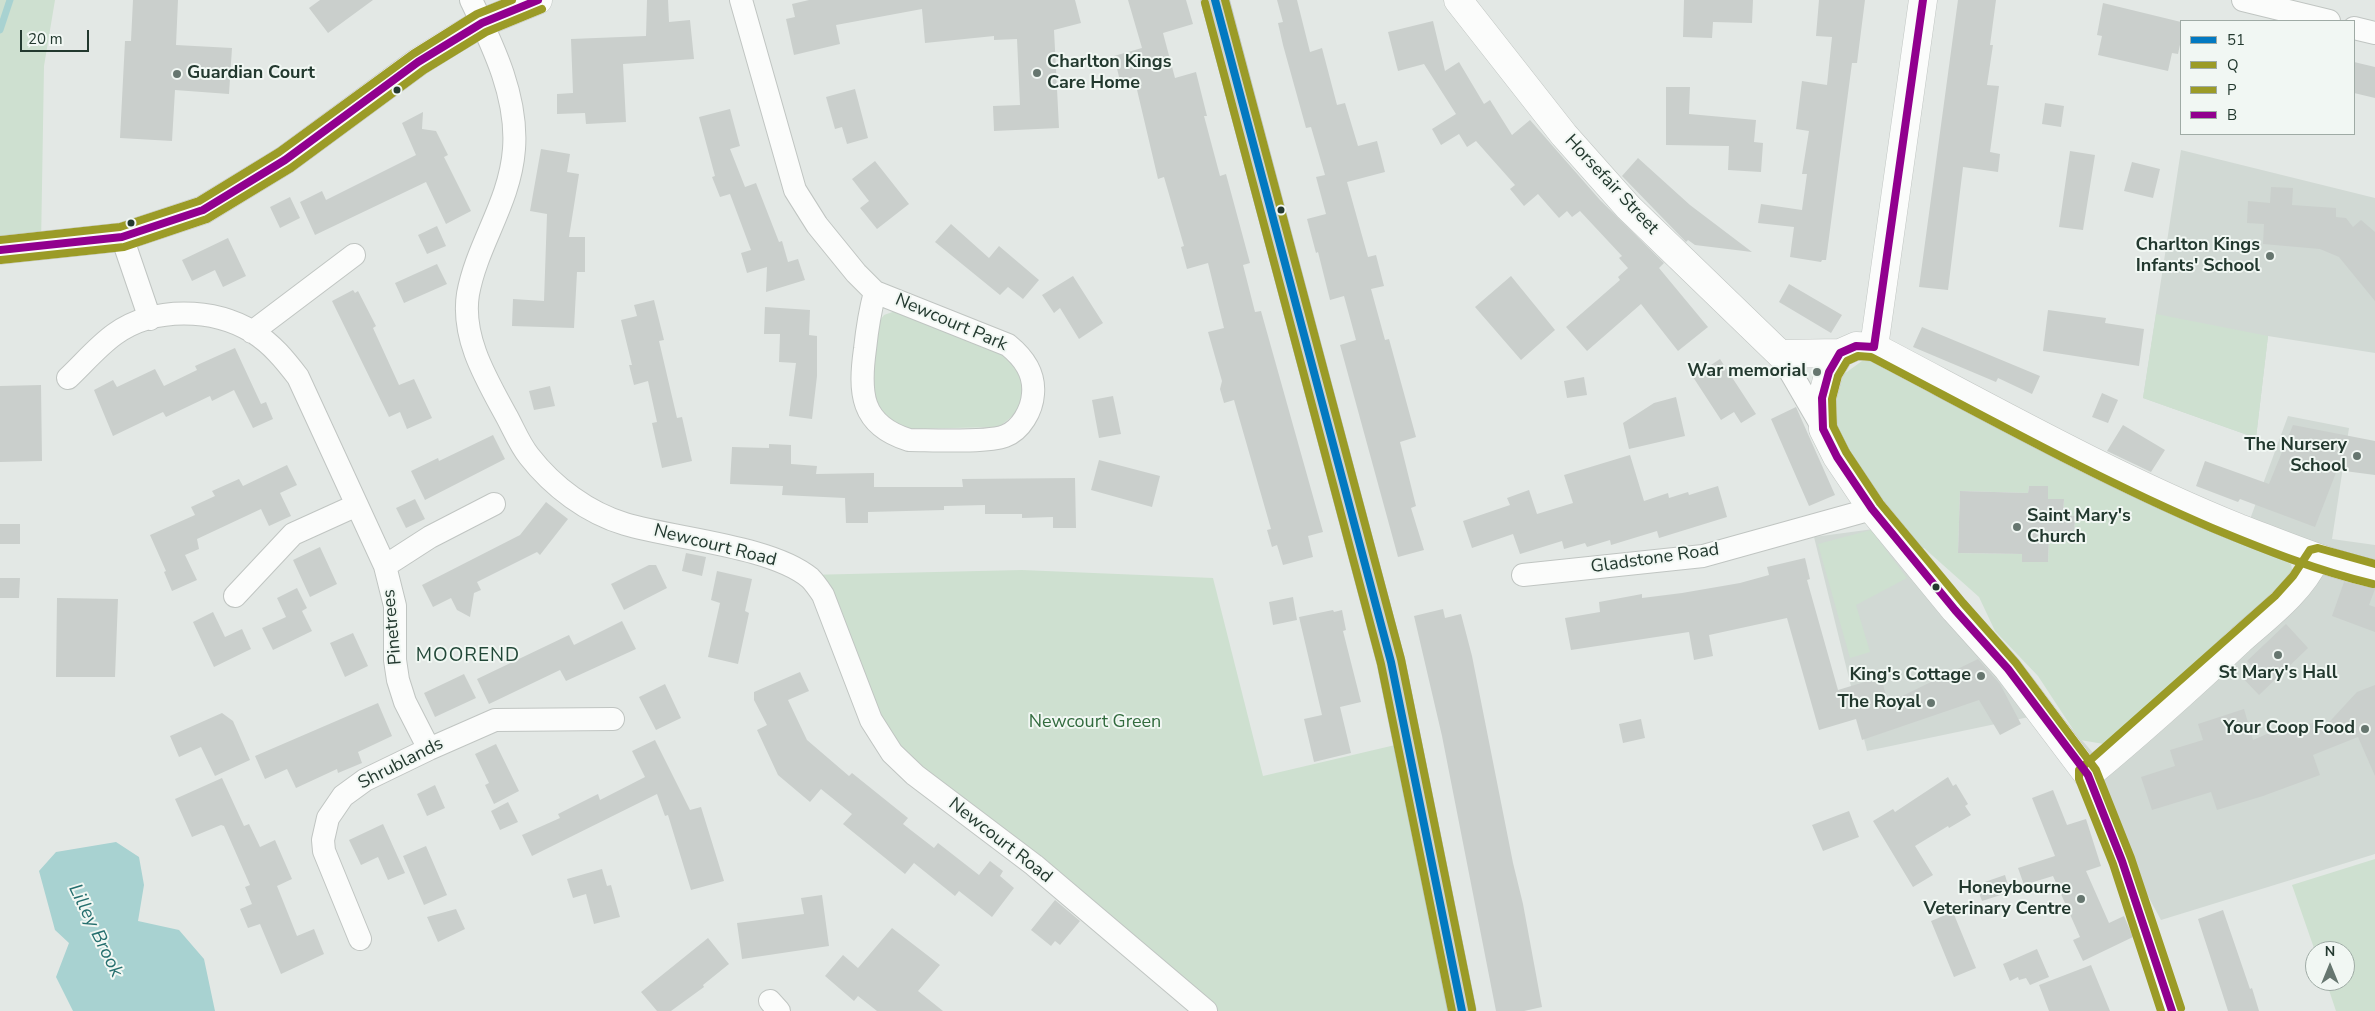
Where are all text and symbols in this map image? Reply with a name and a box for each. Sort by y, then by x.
scale bar [22,20,91,52]
legend [2180,20,2355,135]
text: 20 m [28,29,63,49]
text: 51 [2227,30,2245,50]
place label: Charlton Kings Care Home [1047,52,1171,94]
text: Q [2227,55,2239,75]
place label: Guardian Court [187,63,315,85]
marker: Charlton Kings Care Home [1031,67,1043,79]
marker: Guardian Court [171,68,183,80]
text: P [2227,80,2237,100]
unlabelled marker [392,85,402,95]
text: B [2227,105,2237,125]
street label: Horsefair Street [1559,131,1663,239]
unlabelled marker [1276,205,1286,215]
unlabelled marker [126,218,136,228]
place label: Charlton Kings Infants' School [2136,235,2260,278]
marker: Charlton Kings Infants' School [2264,250,2276,262]
street label: Newcourt Park [892,290,1010,356]
place label: War memorial [1687,361,1807,383]
marker: War memorial [1811,366,1823,378]
place label: The Nursery School [2244,435,2347,478]
marker: The Nursery School [2351,450,2363,462]
place label: Saint Mary's Church [2027,506,2131,548]
street label: Newcourt Road [651,520,779,572]
marker: Saint Mary's Church [2011,521,2023,533]
street label: Gladstone Road [1589,539,1721,579]
unlabelled marker [1931,582,1941,592]
street label: Pinetrees [379,588,407,666]
district label: MOOREND [415,645,521,667]
marker: St Mary's Hall [2272,649,2284,661]
place label: St Mary's Hall [2219,663,2337,685]
place label: King's Cottage [1849,665,1971,687]
marker: King's Cottage [1975,670,1987,682]
place label: The Royal [1837,692,1921,714]
marker: The Royal [1925,697,1937,709]
park label: Newcourt Green [1029,712,1161,734]
place label: Your Coop Food [2223,718,2355,740]
marker: Your Coop Food [2359,723,2371,735]
street label: Shrublands [355,733,447,795]
street label: Newcourt Road [944,794,1056,888]
place label: Honeybourne Veterinary Centre [1924,878,2071,921]
water label: Lilley Brook [63,881,127,981]
marker: Honeybourne Veterinary Centre [2075,893,2087,905]
north arrow [2305,941,2355,991]
text: N [2325,942,2335,961]

